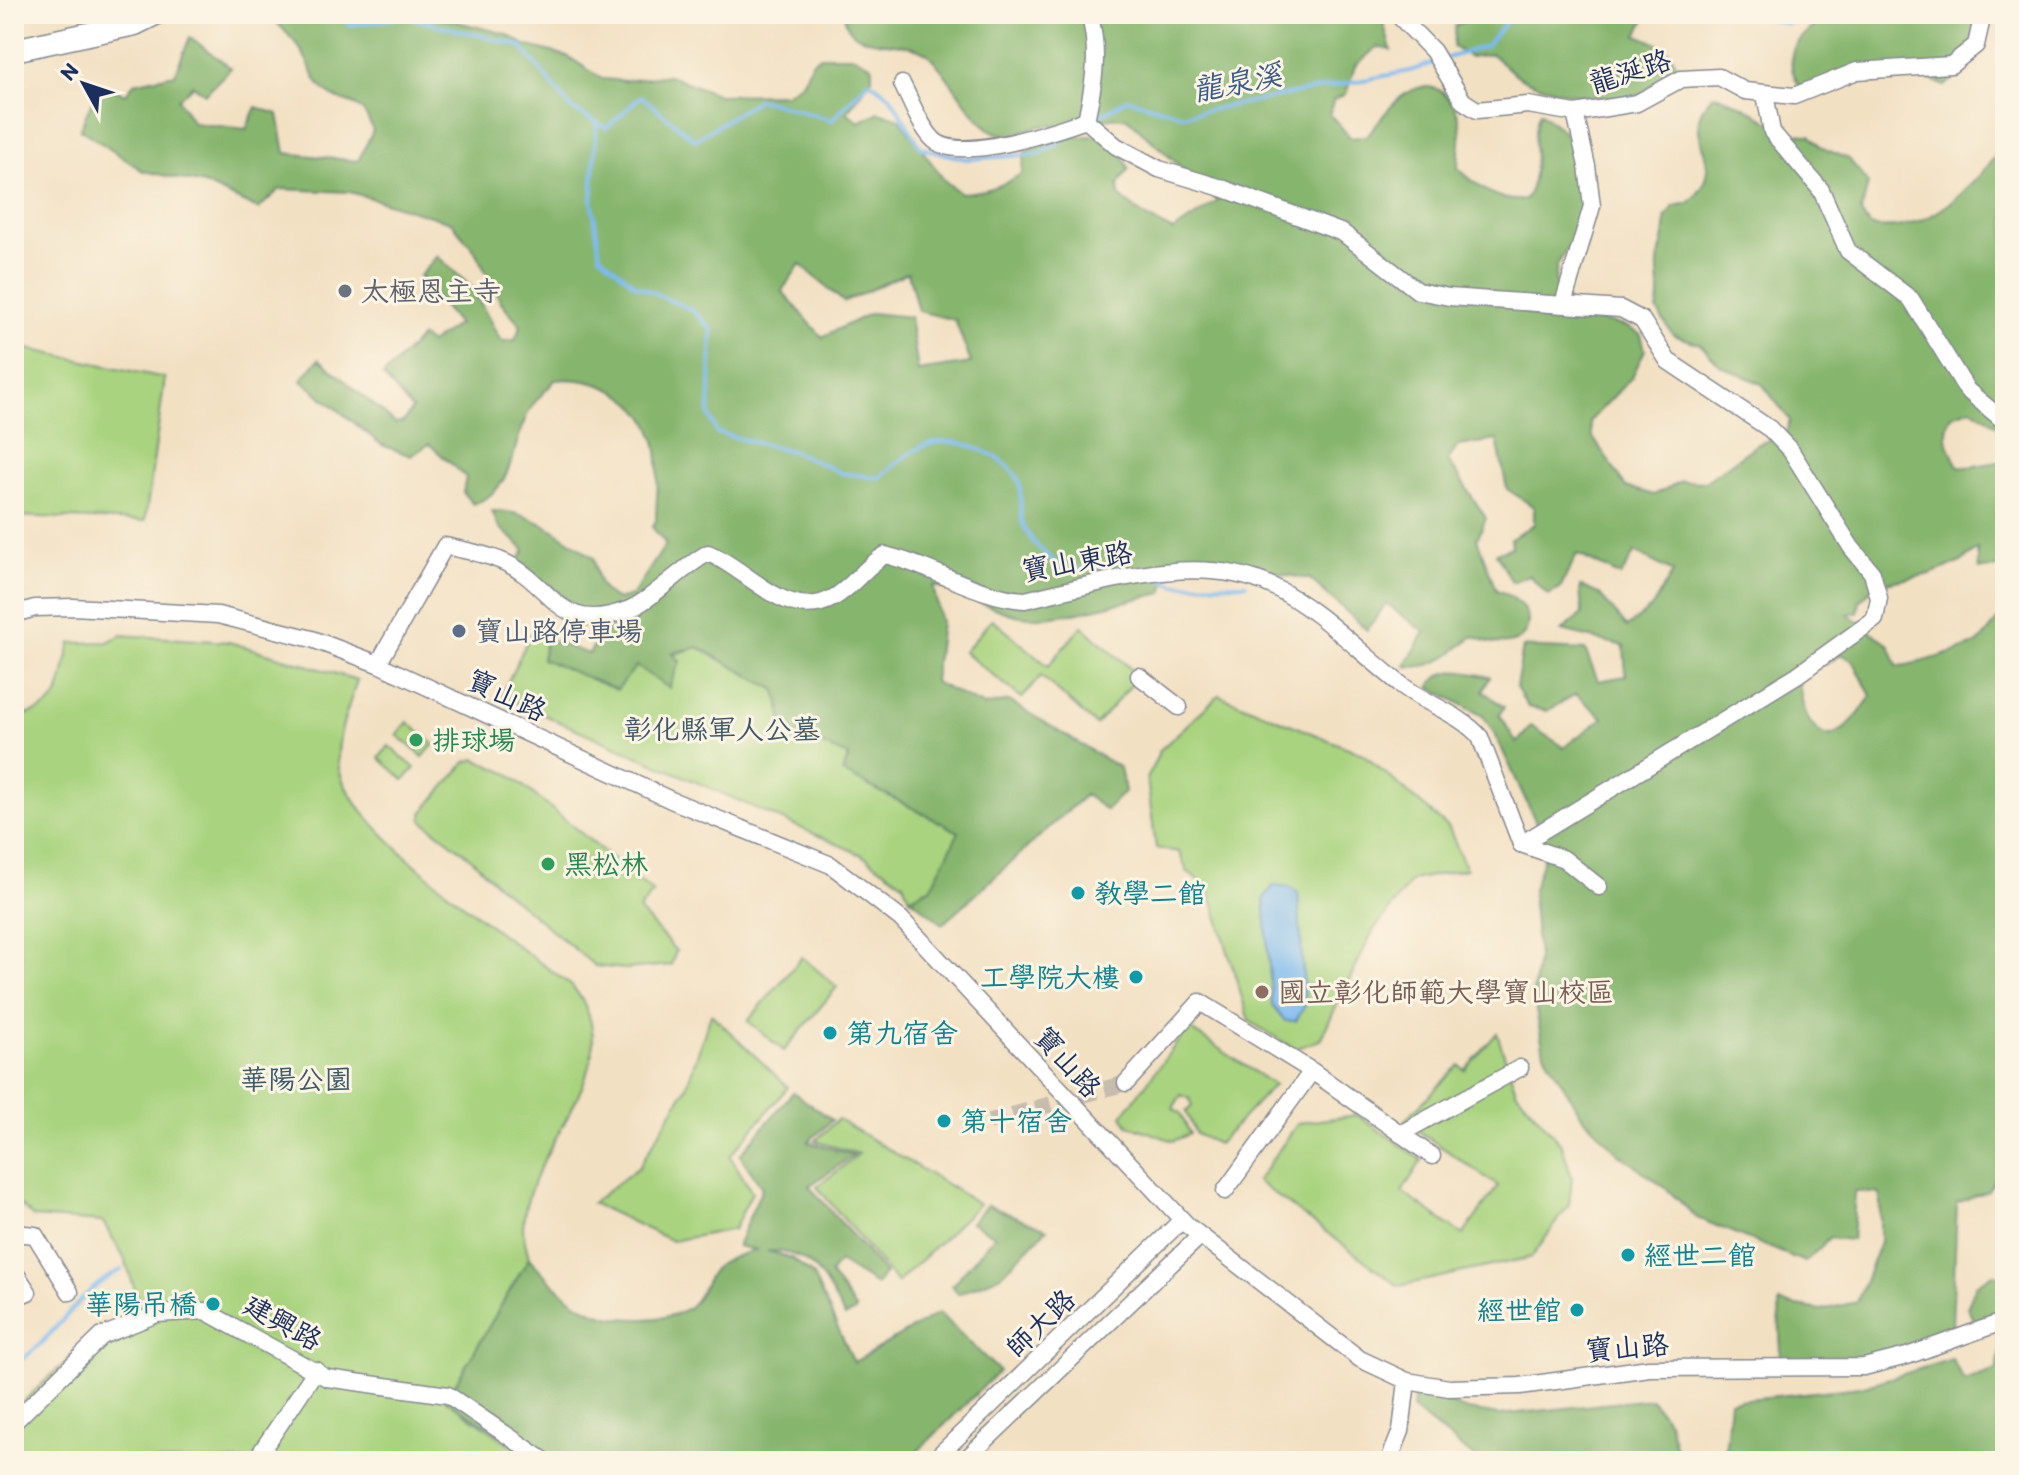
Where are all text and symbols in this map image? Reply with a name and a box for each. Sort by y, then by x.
street label: 龍涎路 [1585,42,1675,100]
north arrow [44,44,124,124]
water label: 龍泉溪 [1189,55,1287,109]
text: N [54,57,84,86]
place label: 太極恩主寺 [361,274,501,308]
marker: 太極恩主寺 [336,282,354,300]
street label: 寶山東路 [1019,535,1135,587]
place label: 寶山路停車場 [475,614,643,648]
marker: 寶山路停車場 [450,622,468,640]
street label: 寶山路 [462,662,552,728]
park label: 彰化縣軍人公墓 [624,712,820,746]
place label: 排球場 [432,723,516,757]
marker: 排球場 [407,731,425,749]
place label: 黑松林 [564,847,648,881]
marker: 黑松林 [539,855,557,873]
place label: 教學二館 [1094,876,1206,910]
marker: 教學二館 [1069,884,1087,902]
place label: 工學院大樓 [980,960,1120,994]
marker: 工學院大樓 [1127,968,1145,986]
place label: 國立彰化師範大學寶山校區 [1278,975,1614,1009]
marker: 國立彰化師範大學寶山校區 [1253,983,1271,1001]
place label: 第九宿舍 [846,1016,958,1050]
street label: 寶山路 [1027,1019,1109,1105]
marker: 第九宿舍 [821,1024,839,1042]
park label: 華陽公園 [240,1062,352,1096]
place label: 第十宿舍 [960,1104,1072,1138]
marker: 第十宿舍 [935,1112,953,1130]
place label: 經世二館 [1644,1238,1756,1272]
marker: 經世二館 [1619,1246,1637,1264]
street label: 師大路 [998,1282,1082,1364]
place label: 華陽吊橋 [85,1287,197,1321]
street label: 建興路 [238,1287,328,1357]
place label: 經世館 [1477,1293,1561,1327]
marker: 華陽吊橋 [204,1295,222,1313]
marker: 經世館 [1568,1301,1586,1319]
street label: 寶山路 [1584,1326,1670,1368]

